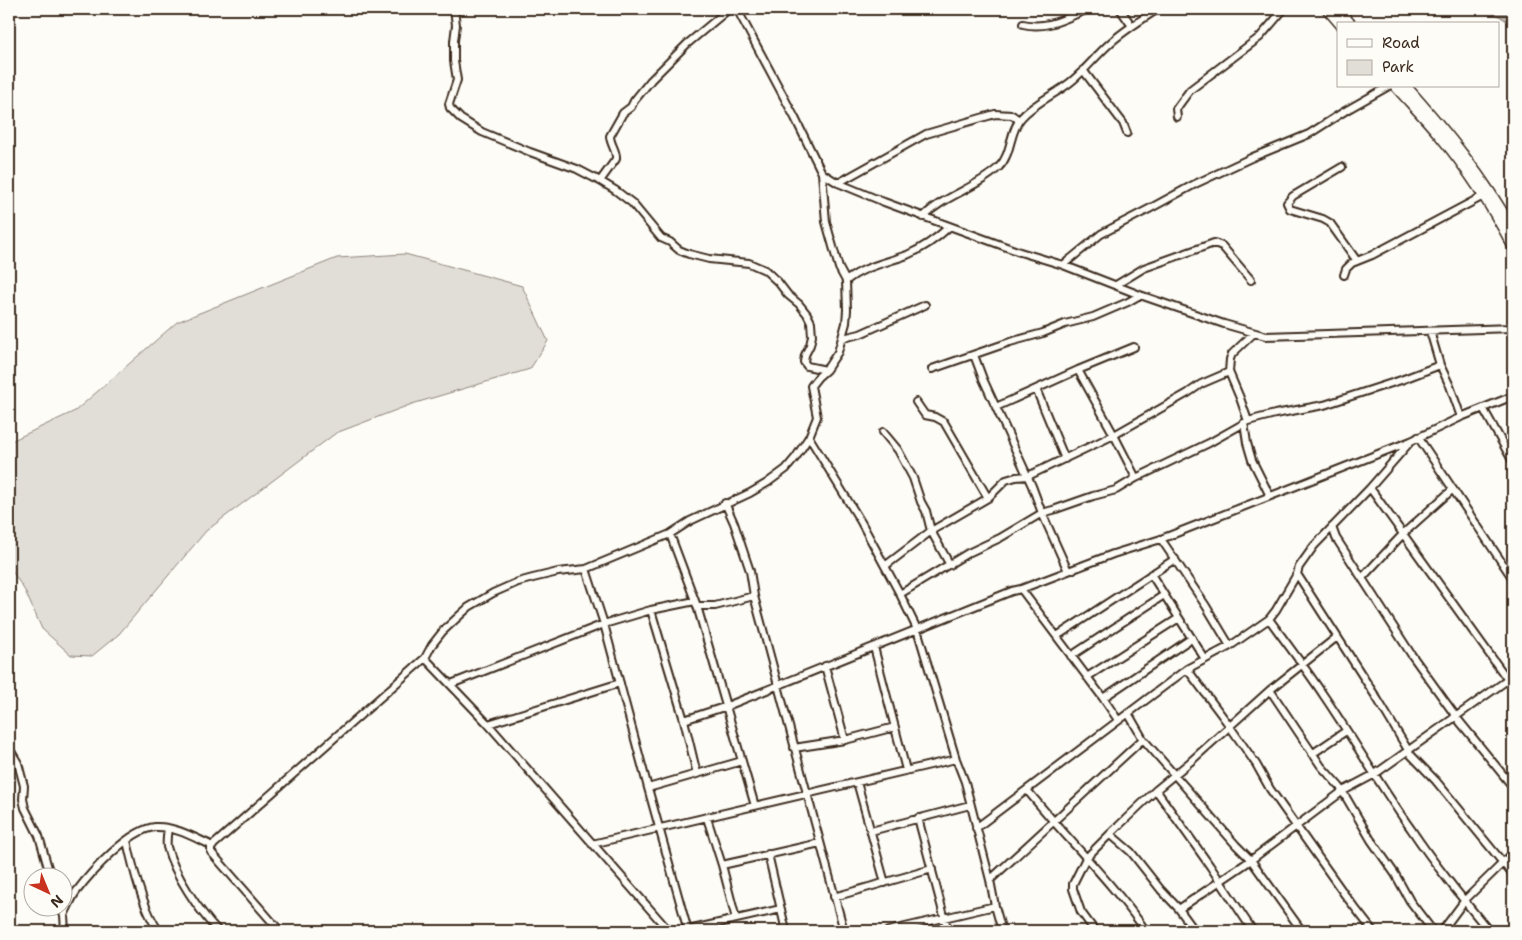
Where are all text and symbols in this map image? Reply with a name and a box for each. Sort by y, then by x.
legend [1337,22,1500,88]
text: Road [1382,33,1420,53]
text: Park [1382,57,1414,77]
north arrow [22,868,72,918]
text: N [47,891,67,912]

